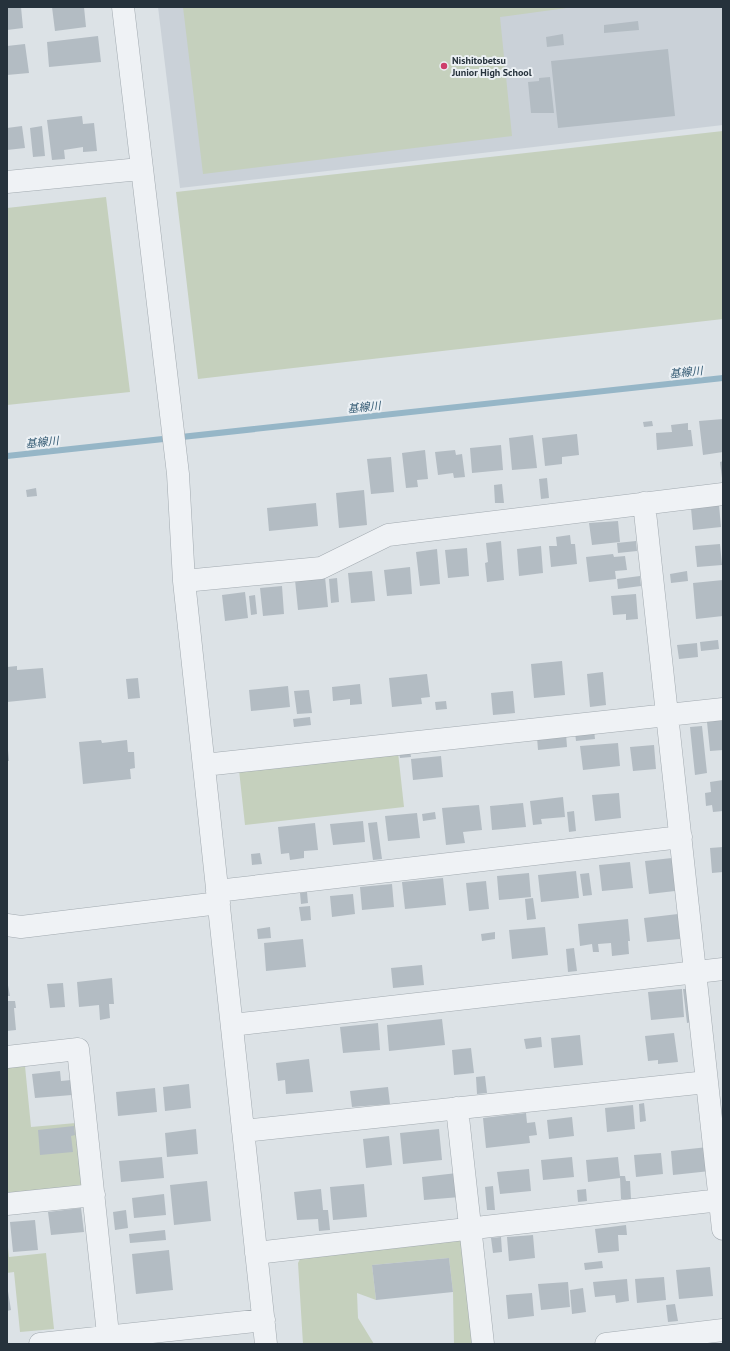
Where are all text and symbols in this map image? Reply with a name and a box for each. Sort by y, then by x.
place label: Nishitobetsu Junior High School [451,54,532,79]
marker: Nishitobetsu Junior High School [439,61,449,71]
water label: 基線川 [669,363,704,381]
water label: 基線川 [347,398,382,416]
water label: 基線川 [25,433,60,451]

